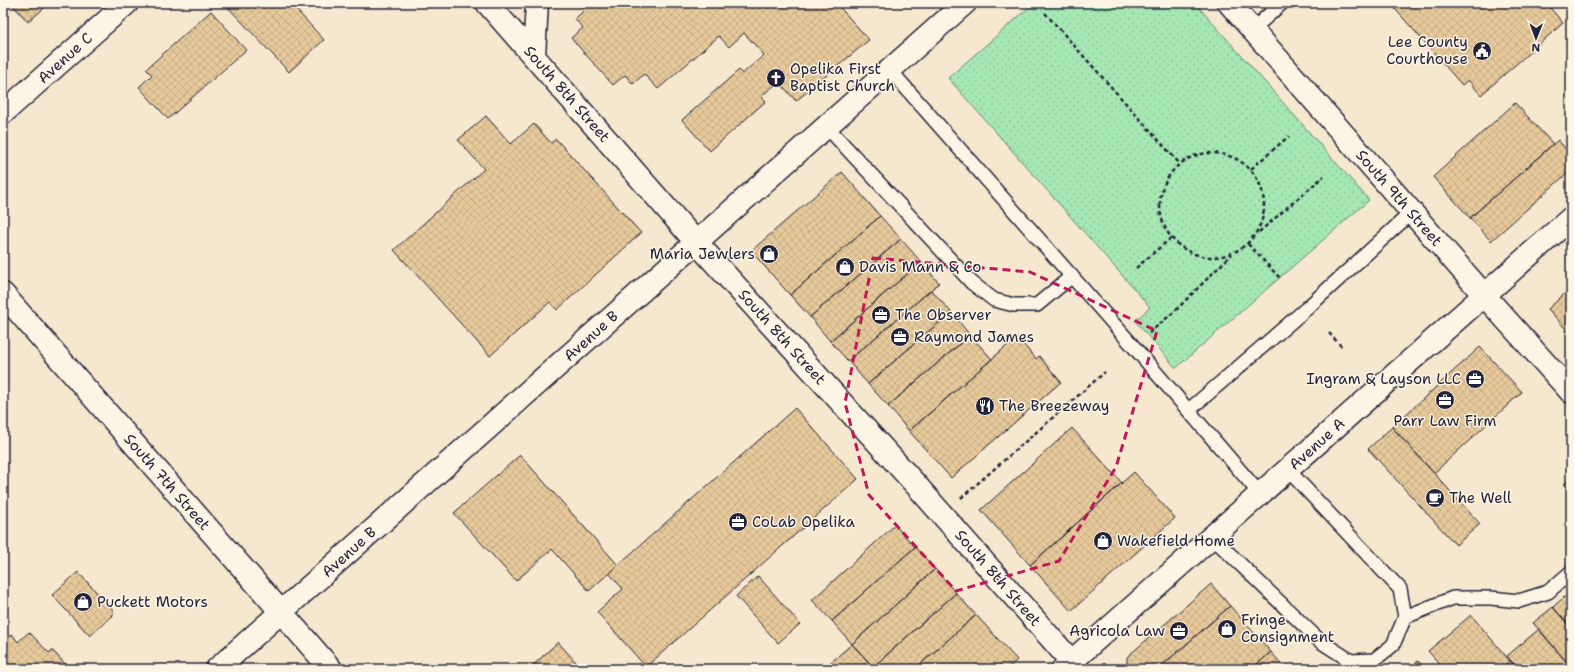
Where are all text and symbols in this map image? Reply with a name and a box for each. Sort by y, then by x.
north arrow [1516,18,1556,58]
street label: Avenue C [33,28,97,88]
place label: Lee County Courthouse [1386,32,1468,69]
public building icon: Lee County Courthouse [1471,40,1493,62]
text: N [1531,40,1540,55]
street label: South 8th Street [520,41,614,147]
place label: Opelika First Baptist Church [790,59,895,96]
church icon: Opelika First Baptist Church [765,67,787,89]
street label: South 9th Street [1351,145,1447,251]
shop icon: Maria Jewlers [758,243,780,265]
place label: Maria Jewlers [650,244,755,264]
shop icon: Davis Mann & Co [834,256,856,278]
place label: Davis Mann & Co [859,257,981,277]
street label: South 8th Street [734,285,830,389]
office icon: The Observer [870,304,892,326]
place label: The Observer [895,305,992,325]
street label: Avenue B [559,306,623,366]
office icon: Raymond James [889,326,911,348]
place label: Raymond James [914,327,1034,347]
office icon: Ingram & Layson LLC [1464,368,1486,390]
place label: Ingram & Layson LLC [1306,369,1461,389]
office icon: Parr Law Firm [1434,389,1456,411]
restaurant icon: The Breezeway [974,395,996,417]
place label: The Breezeway [999,396,1109,416]
place label: Parr Law Firm [1394,411,1496,431]
street label: Avenue A [1285,413,1349,474]
street label: South 7th Street [119,429,215,535]
cafe icon: The Well [1424,487,1446,509]
place label: The Well [1449,488,1512,508]
office icon: CoLab Opelika [727,511,749,533]
place label: CoLab Opelika [752,512,855,532]
street label: Avenue B [317,522,381,582]
street label: South 8th Street [951,525,1045,631]
shop icon: Wakefield Home [1092,530,1114,552]
place label: Wakefield Home [1117,531,1235,551]
shop icon: Puckett Motors [72,591,94,613]
place label: Puckett Motors [97,592,208,612]
place label: Fringe Consignment [1241,610,1334,647]
shop icon: Fringe Consignment [1216,618,1238,640]
office icon: Agricola Law [1168,620,1190,642]
place label: Agricola Law [1069,621,1165,641]

